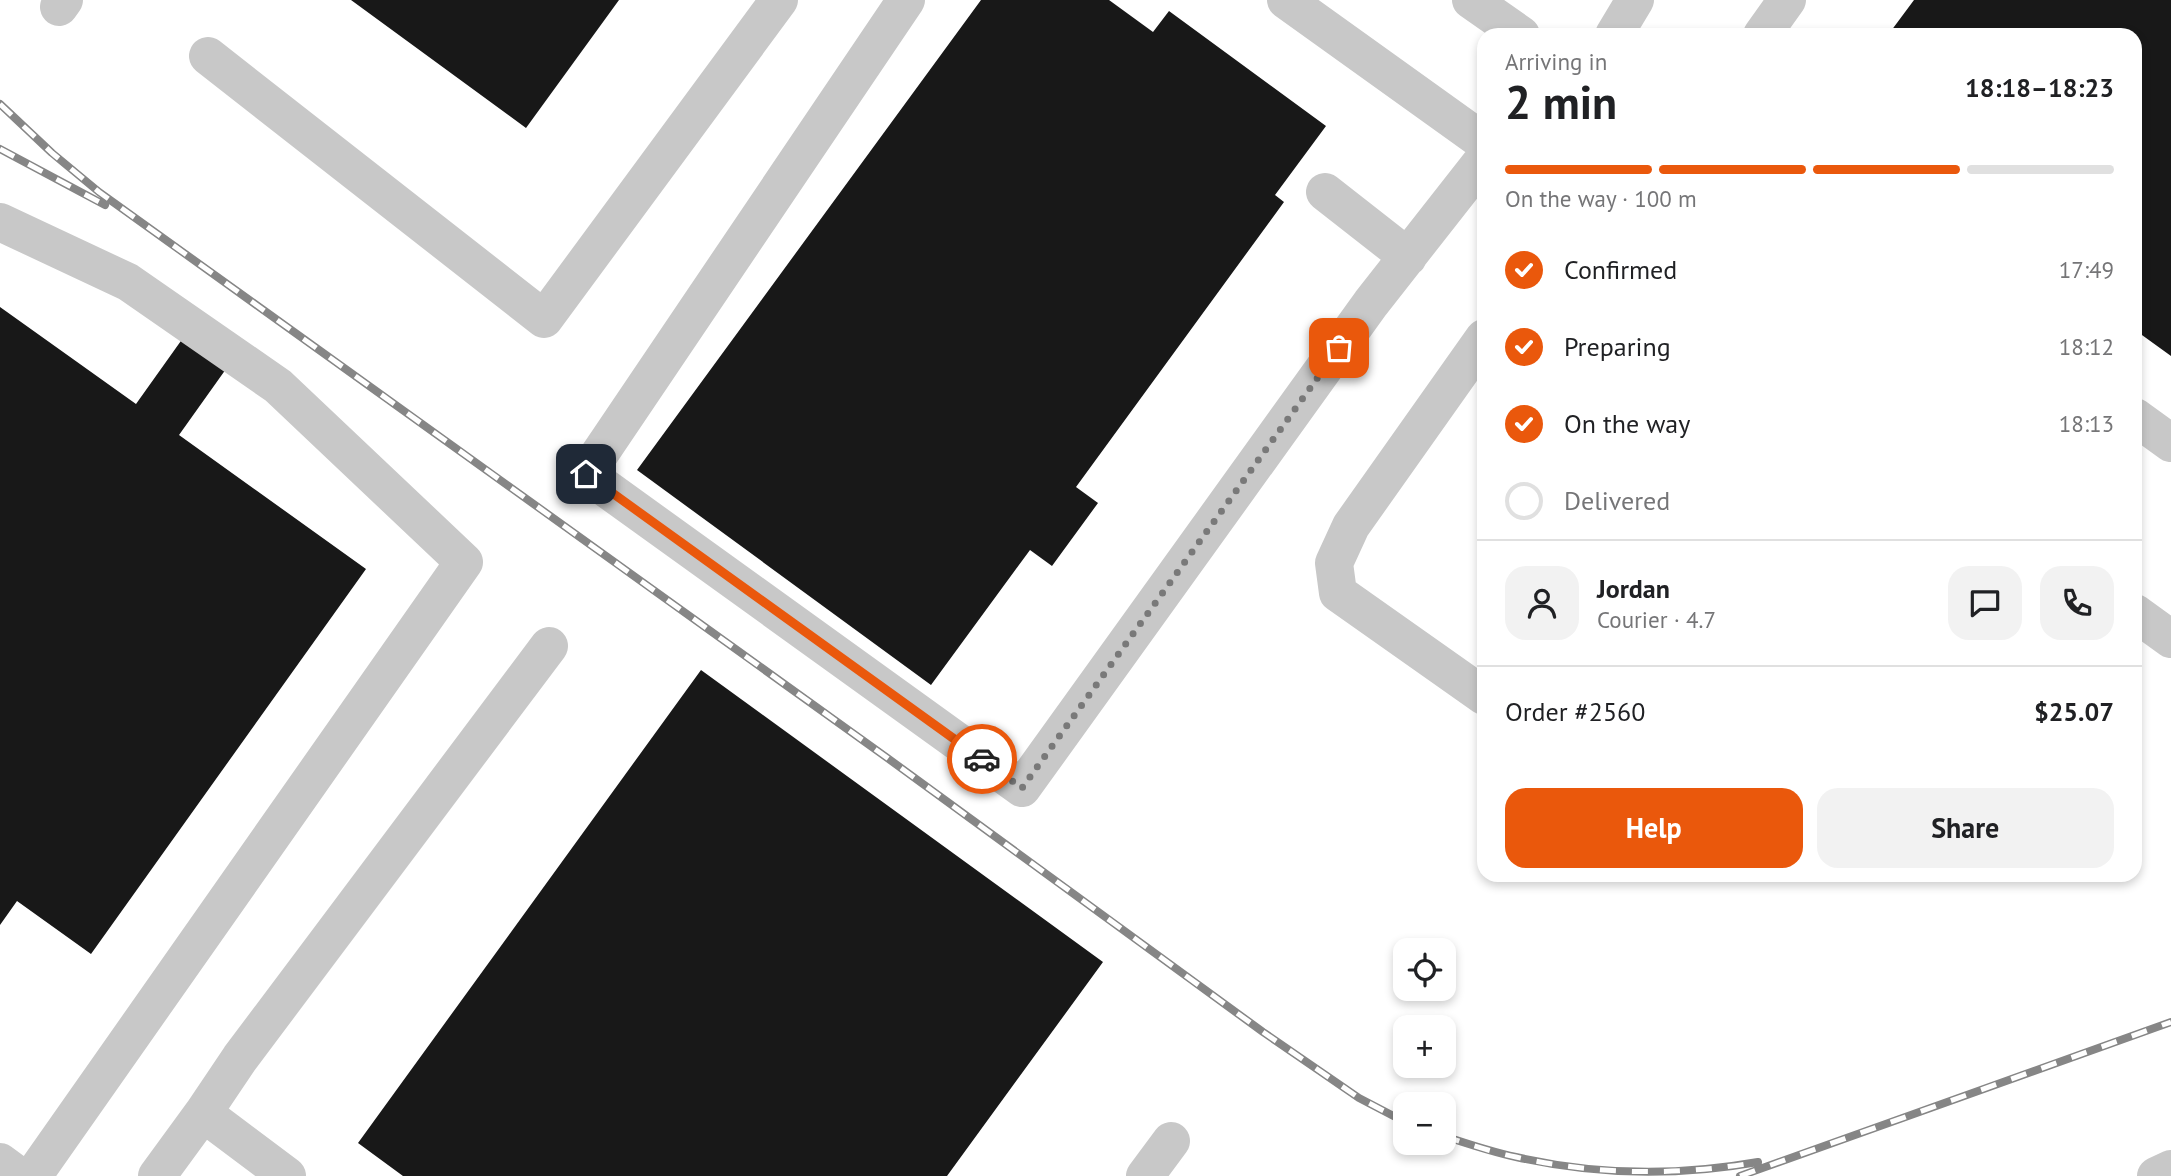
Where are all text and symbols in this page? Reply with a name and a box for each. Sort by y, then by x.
text: Arriving in [1505,47,1607,76]
text: 18:18–18:23 [1965,71,2114,104]
text: 2 min [1505,72,1617,132]
text: On the way · 100 m [1505,184,1697,213]
icon: check [1505,251,1543,289]
text: Confirmed [1564,253,1677,286]
text: 17:49 [2059,255,2114,284]
pin [1309,318,1369,378]
icon: check [1505,328,1543,366]
icon: bag [1320,329,1358,367]
text: Preparing [1564,330,1671,363]
text: 18:12 [2059,332,2114,361]
icon: check [1505,405,1543,443]
text: On the way [1564,407,1690,440]
text: 18:13 [2059,409,2114,438]
pin [556,444,616,504]
icon: home [567,455,605,493]
text: Delivered [1564,484,1670,517]
button: person [1505,566,1579,640]
button: chat [1948,566,2022,640]
button: phone [2040,566,2114,640]
text: Jordan [1597,572,1670,605]
text: Courier · 4.7 [1597,605,1716,634]
text: Order #2560 [1505,695,1645,728]
text: $25.07 [2034,695,2114,728]
courier [947,724,1017,794]
icon: car [963,740,1001,778]
button: Help [1505,788,1803,868]
button: Share [1817,788,2114,868]
map controls [1393,938,1456,1155]
button: locate [1393,938,1456,1001]
button: + [1393,1015,1456,1078]
button: − [1393,1092,1456,1155]

